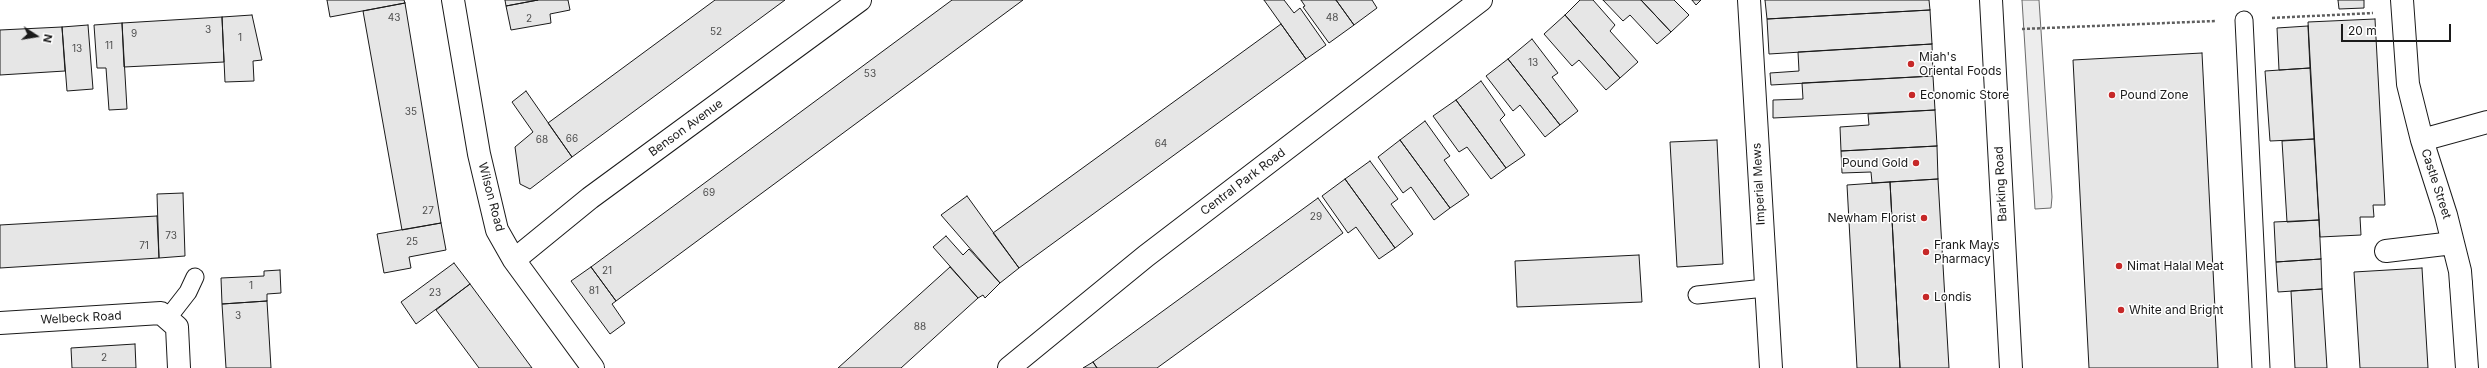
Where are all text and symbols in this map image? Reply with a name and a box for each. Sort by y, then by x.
house number: 43 [388,12,400,24]
house number: 48 [1326,12,1338,24]
house number: 2 [526,13,532,25]
north arrow [16,16,56,56]
scale bar [2343,16,2453,42]
text: 20 m [2348,23,2377,38]
house number: 3 [205,24,211,36]
house number: 52 [710,26,722,38]
house number: 9 [131,28,137,40]
house number: 1 [238,32,242,44]
text: N [40,33,55,44]
house number: 11 [105,40,113,52]
house number: 13 [72,43,82,55]
place label: Miah's Oriental Foods [1919,50,2002,78]
house number: 13 [1528,57,1538,69]
marker: Miah's Oriental Foods [1906,59,1916,69]
house number: 53 [864,68,876,80]
place label: Economic Store [1920,88,2009,102]
place label: Pound Zone [2120,88,2189,102]
marker: Economic Store [1907,90,1917,100]
marker: Pound Zone [2107,90,2117,100]
street label: Benson Avenue [646,96,726,160]
house number: 35 [405,106,417,118]
house number: 66 [566,133,578,145]
house number: 68 [536,134,548,146]
house number: 64 [1155,138,1167,150]
street label: Imperial Mews [1750,142,1768,226]
street label: Central Park Road [1198,145,1288,219]
street label: Barking Road [1992,146,2010,222]
street label: Castle Street [2418,147,2454,221]
place label: Pound Gold [1842,156,1908,170]
marker: Pound Gold [1911,158,1921,168]
street label: Wilson Road [475,161,507,233]
house number: 69 [703,187,715,199]
house number: 27 [422,205,434,217]
house number: 29 [1310,211,1322,223]
place label: Newham Florist [1828,211,1916,225]
marker: Newham Florist [1919,213,1929,223]
house number: 73 [165,230,177,242]
house number: 25 [406,236,418,248]
place label: Frank Mays Pharmacy [1934,238,2000,266]
house number: 71 [139,240,149,252]
marker: Frank Mays Pharmacy [1921,247,1931,257]
place label: Nimat Halal Meat [2127,259,2224,273]
marker: Nimat Halal Meat [2114,261,2124,271]
house number: 21 [602,265,612,277]
house number: 1 [249,280,253,292]
house number: 81 [589,285,599,297]
house number: 23 [429,287,441,299]
place label: Londis [1934,290,1972,304]
marker: Londis [1921,292,1931,302]
place label: White and Bright [2129,303,2223,317]
marker: White and Bright [2116,305,2126,315]
street label: Welbeck Road [40,309,122,327]
house number: 3 [235,310,241,322]
house number: 88 [914,321,926,333]
house number: 2 [101,352,107,364]

